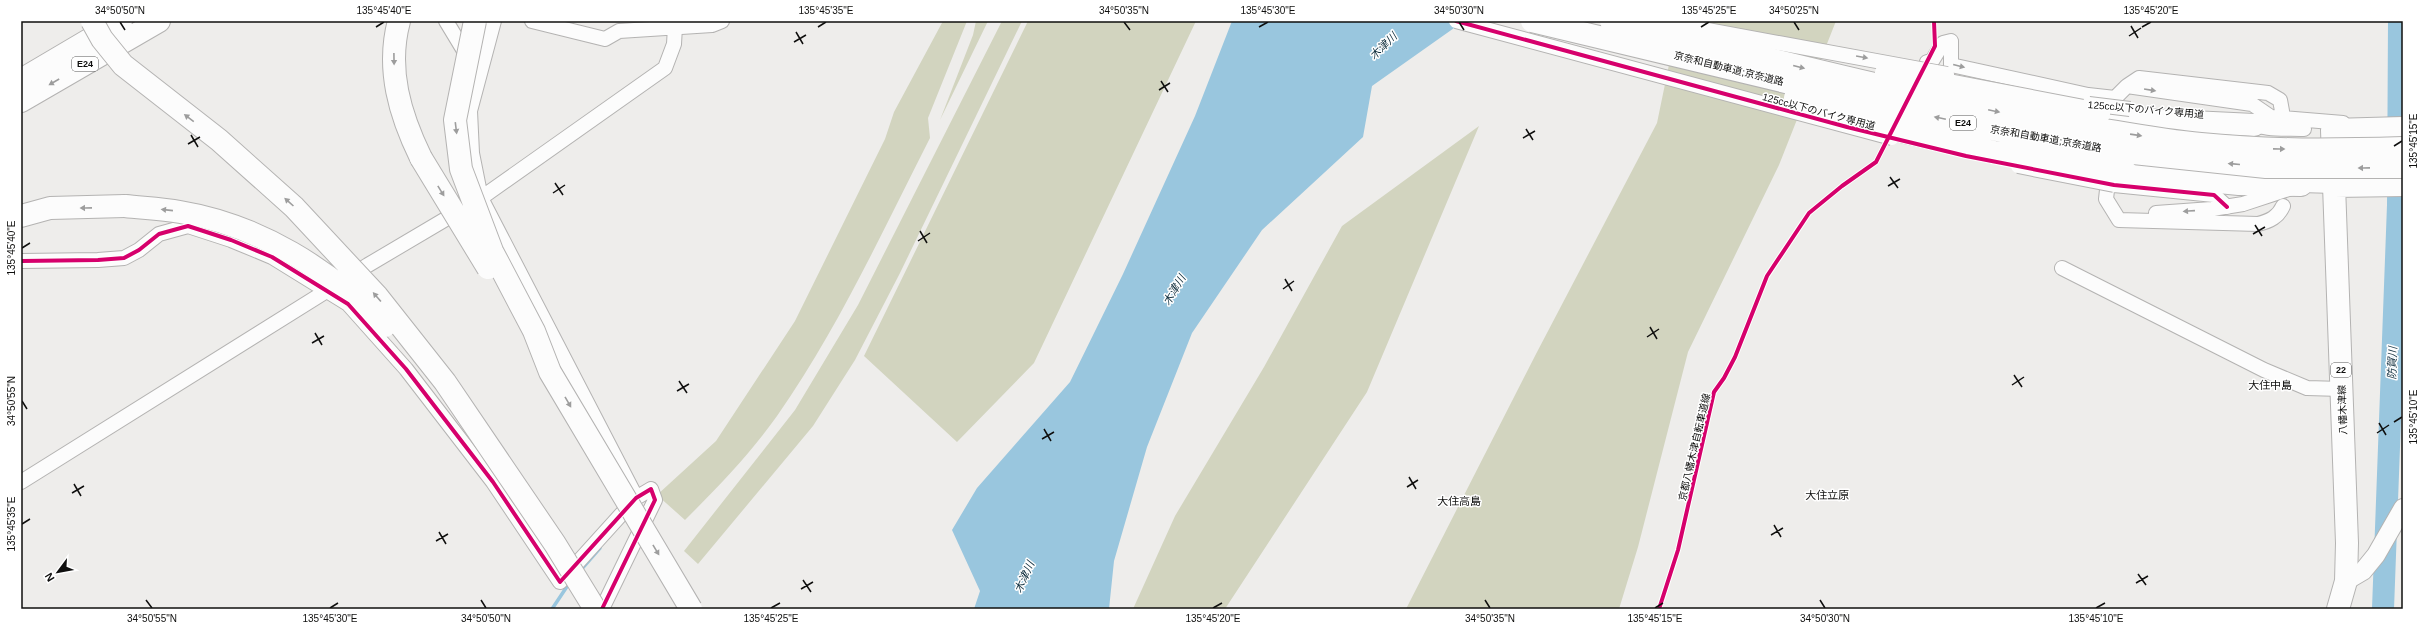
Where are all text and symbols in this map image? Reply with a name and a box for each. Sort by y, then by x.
text: 34°50'50"N [95,5,145,16]
text: 135°45'40"E [356,5,412,16]
text: 135°45'35"E [798,5,854,16]
text: 34°50'35"N [1099,5,1149,16]
text: 135°45'30"E [1240,5,1296,16]
text: 34°50'30"N [1434,5,1484,16]
text: 135°45'25"E [1681,5,1737,16]
text: 34°50'25"N [1769,5,1819,16]
text: 135°45'20"E [2123,5,2179,16]
water label: 木津川 [1367,30,1400,62]
street label: 京奈和自動車道;京奈道路 [1673,50,1785,87]
one-way arrow [391,53,397,66]
one-way arrow [1856,55,1868,61]
road number: E24 [72,57,98,71]
one-way arrow [1953,64,1965,70]
one-way arrow [1792,65,1805,71]
one-way arrow [48,78,60,85]
one-way arrow [2144,87,2156,93]
street label: 125cc以下のバイク専用道 [1761,91,1877,132]
street label: 125cc以下のバイク専用道 [2087,99,2204,120]
one-way arrow [1988,108,2000,114]
one-way arrow [184,113,195,122]
text: 135°45'15"E [2408,113,2419,169]
one-way arrow [1934,115,1946,121]
road number: E24 [1950,116,1976,130]
one-way arrow [453,122,459,134]
street label: 京奈和自動車道;京奈道路 [1989,123,2102,154]
one-way arrow [2130,132,2142,138]
one-way arrow [2273,146,2286,152]
one-way arrow [2228,161,2240,168]
one-way arrow [2357,165,2370,171]
one-way arrow [437,186,445,196]
one-way arrow [283,197,294,206]
one-way arrow [79,205,92,211]
one-way arrow [161,207,173,213]
one-way arrow [2183,207,2195,214]
text: 135°45'40"E [6,220,17,276]
water label: 木津川 [1160,272,1188,307]
one-way arrow [373,291,382,302]
water label: 防賀川 [2385,345,2399,380]
road number: 22 [2331,363,2351,377]
text: 34°50'55"N [6,376,17,426]
district label: 大住中島 [2248,379,2292,391]
street label: 八幡木津線 [2336,385,2349,435]
text: 135°45'10"E [2408,389,2419,445]
street label: 京都八幡木津自転車道線 [1677,392,1712,502]
one-way arrow [564,396,571,408]
district label: 大住立原 [1805,489,1849,501]
district label: 大住高島 [1437,495,1481,507]
text: 135°45'35"E [6,496,17,552]
one-way arrow [652,544,659,556]
north arrow [38,552,78,592]
water label: 木津川 [1012,559,1037,595]
text: N [42,571,57,584]
text: 34°50'55"N [127,613,177,624]
text: 135°45'30"E [302,613,358,624]
text: 34°50'50"N [461,613,511,624]
text: 135°45'25"E [743,613,799,624]
text: 135°45'20"E [1185,613,1241,624]
text: 34°50'35"N [1465,613,1515,624]
text: 135°45'15"E [1627,613,1683,624]
text: 34°50'30"N [1800,613,1850,624]
text: 135°45'10"E [2068,613,2124,624]

